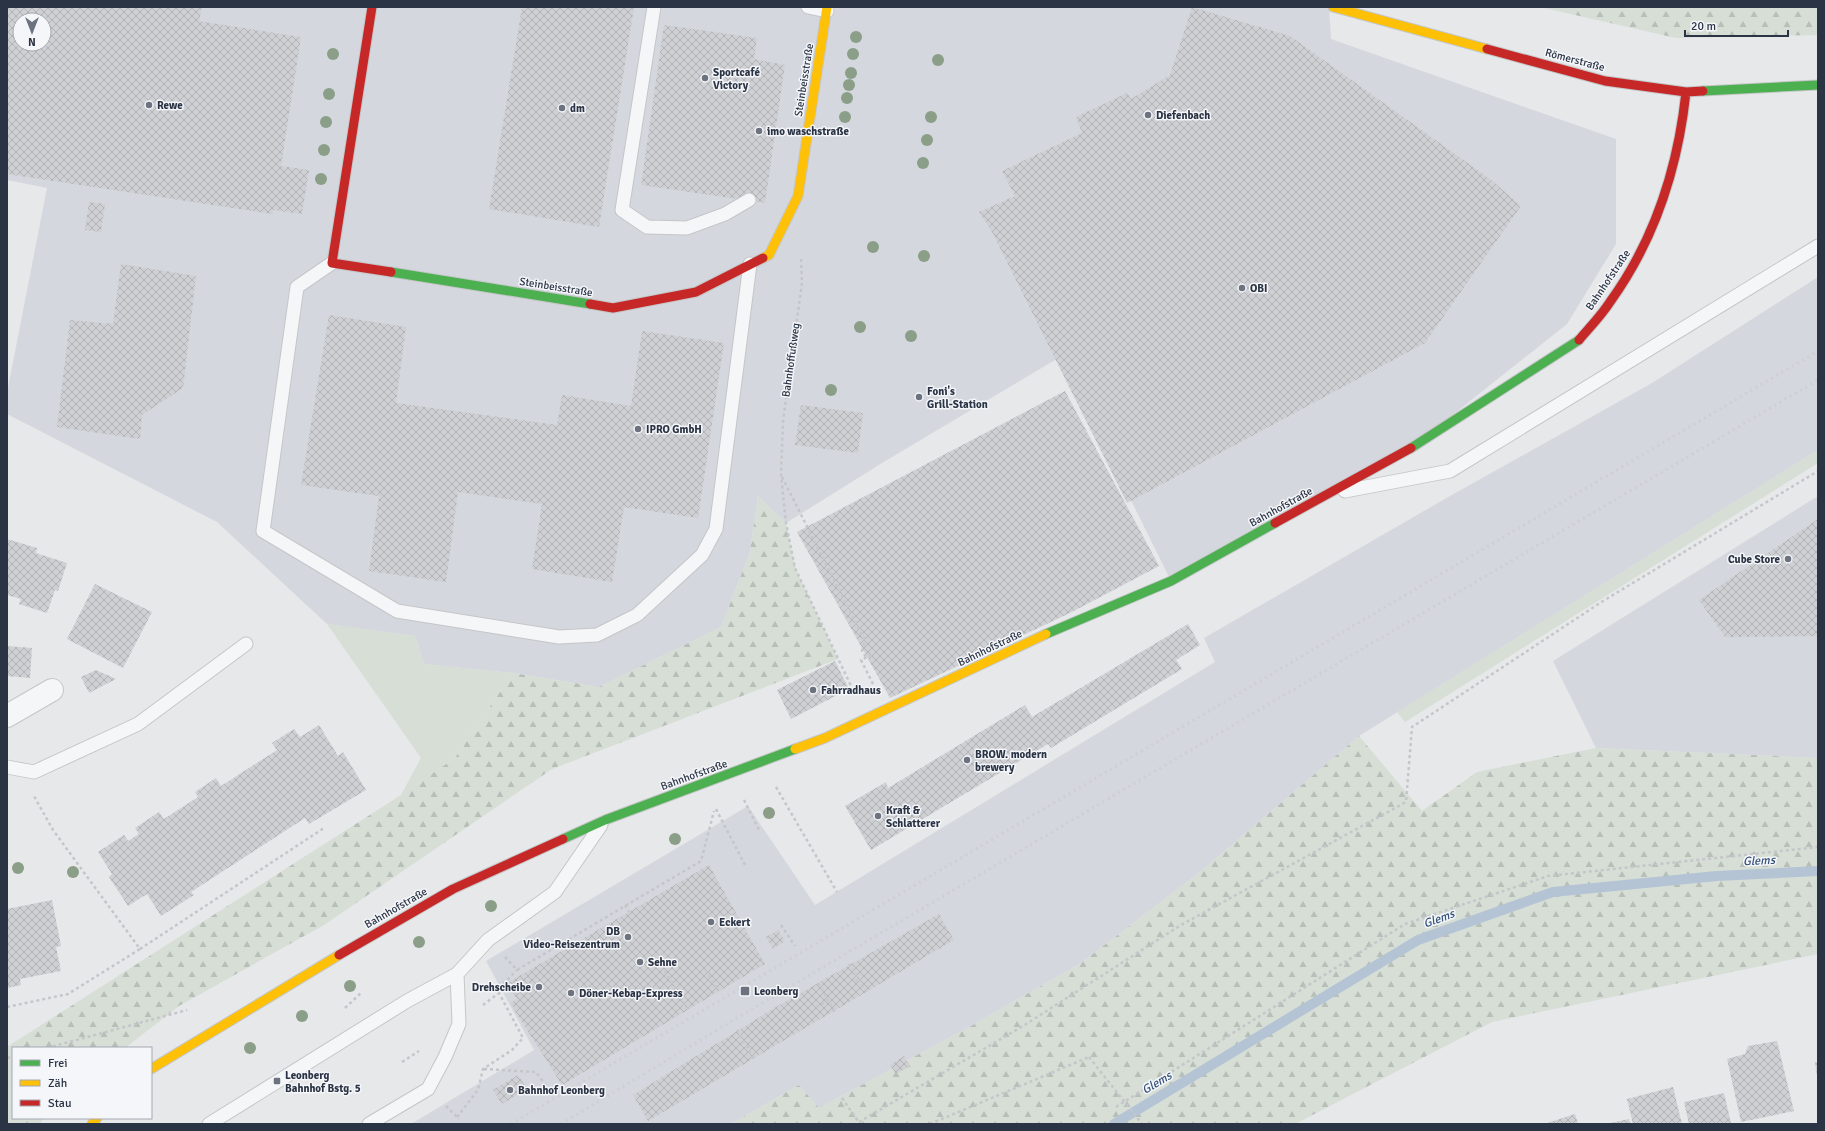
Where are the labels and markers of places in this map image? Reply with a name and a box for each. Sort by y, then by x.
place label: Sportcafé Victory [713,66,760,92]
marker: Sportcafé Victory [700,73,710,83]
place label: Rewe [157,99,183,112]
marker: Rewe [144,100,154,110]
place label: dm [570,102,585,115]
marker: dm [557,103,567,113]
place label: Diefenbach [1156,109,1210,122]
marker: Diefenbach [1143,110,1153,120]
place label: imo waschstraße [767,125,849,138]
marker: imo waschstraße [754,126,764,136]
place label: OBI [1250,282,1268,295]
marker: OBI [1237,283,1247,293]
place label: Foni's Grill-Station [927,385,988,411]
marker: Foni's Grill-Station [914,392,924,402]
place label: IPRO GmbH [646,423,702,436]
marker: IPRO GmbH [633,424,643,434]
place label: Cube Store [1728,553,1781,566]
marker: Cube Store [1783,554,1793,564]
place label: Fahrradhaus [821,684,881,697]
marker: Fahrradhaus [808,685,818,695]
place label: BROW. modern brewery [975,748,1047,774]
marker: BROW. modern brewery [962,755,972,765]
place label: Kraft & Schlatterer [886,804,941,830]
marker: Kraft & Schlatterer [873,811,883,821]
place label: Eckert [719,916,750,929]
marker: Eckert [706,917,716,927]
place label: DB Video-Reisezentrum [523,925,620,951]
marker: DB Video-Reisezentrum [623,932,633,942]
place label: Sehne [648,956,678,969]
marker: Sehne [635,957,645,967]
place label: Drehscheibe [472,981,532,994]
marker: Drehscheibe [534,982,544,992]
marker: Leonberg [739,985,751,997]
place label: Leonberg [754,985,798,998]
place label: Döner-Kebap-Express [579,987,683,1000]
marker: Döner-Kebap-Express [566,988,576,998]
place label: Leonberg Bahnhof Bstg. 5 [285,1069,361,1095]
marker: Leonberg Bahnhof Bstg. 5 [272,1076,282,1086]
place label: Bahnhof Leonberg [518,1084,605,1097]
marker: Bahnhof Leonberg [505,1085,515,1095]

